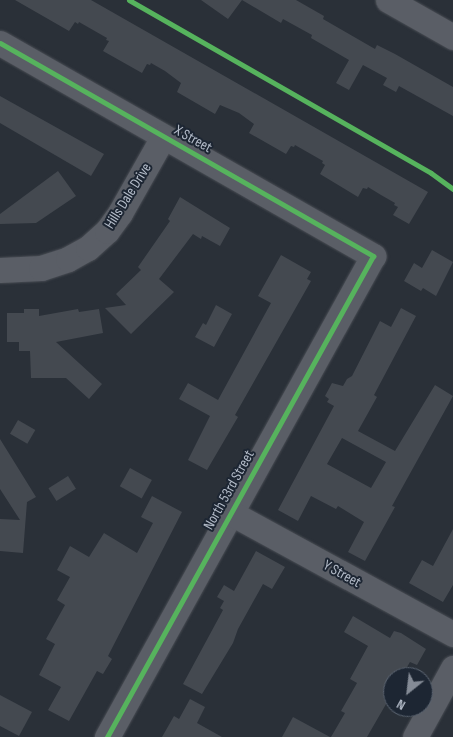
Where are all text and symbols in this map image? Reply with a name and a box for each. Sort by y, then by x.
street label: X Street [171,121,215,157]
street label: Hills Dale Drive [101,160,155,232]
street label: North 53rd Street [200,447,258,533]
street label: Y Street [320,556,364,592]
north arrow [383,667,433,717]
text: N [394,695,408,714]

